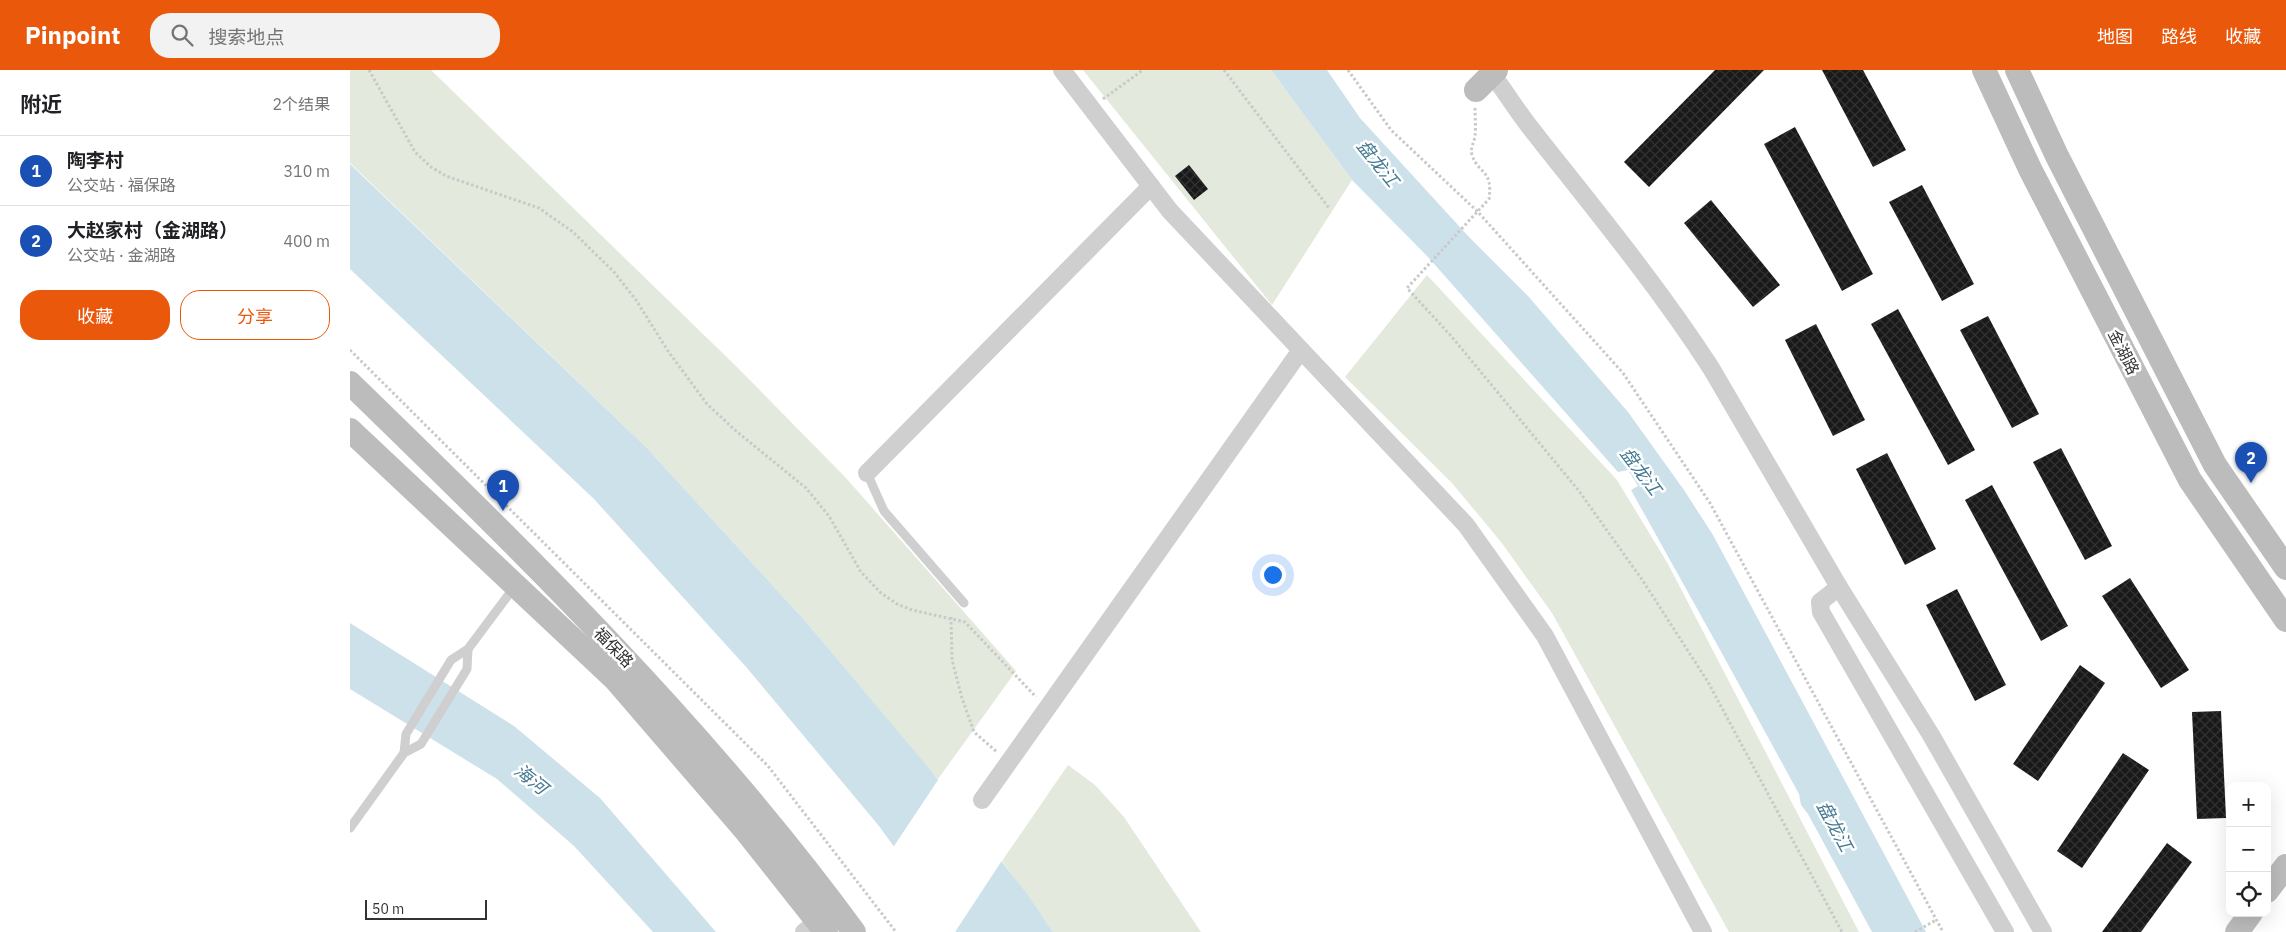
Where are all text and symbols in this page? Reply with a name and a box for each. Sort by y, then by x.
search box [150,13,500,58]
text: Pinpoint [25,19,120,51]
icon: search [168,21,196,49]
text: 搜索地点 [208,25,284,49]
text: 地图 [2097,25,2133,48]
text: 路线 [2161,25,2197,48]
text: 收藏 [2225,25,2261,48]
text: 附近 [20,90,62,118]
text: 2个结果 [272,94,330,114]
water label: 盘龙江 [1352,135,1405,193]
text: 陶李村 [67,148,124,172]
text: 1 [31,161,41,181]
text: 310 m [283,161,330,181]
text: 公交站 · 福保路 [67,175,176,195]
text: 大赵家村（金湖路） [67,218,238,242]
text: 2 [31,231,41,251]
text: 400 m [283,231,330,251]
text: 公交站 · 金湖路 [67,245,176,265]
button: 收藏 [20,290,170,340]
button: 分享 [180,290,330,340]
street label: 金湖路 [2104,326,2144,378]
pin: 2 [2235,442,2267,483]
water label: 盘龙江 [1616,443,1668,501]
pin: 1 [487,470,519,511]
your location [1260,562,1286,588]
street label: 福保路 [590,623,638,671]
water label: 海河 [510,759,555,801]
map controls [2226,782,2271,917]
button: + [2226,782,2271,827]
water label: 盘龙江 [1812,797,1859,857]
button: − [2226,827,2271,872]
button: locate [2226,872,2271,917]
scale bar [365,897,488,920]
text: 50 m [372,900,404,918]

